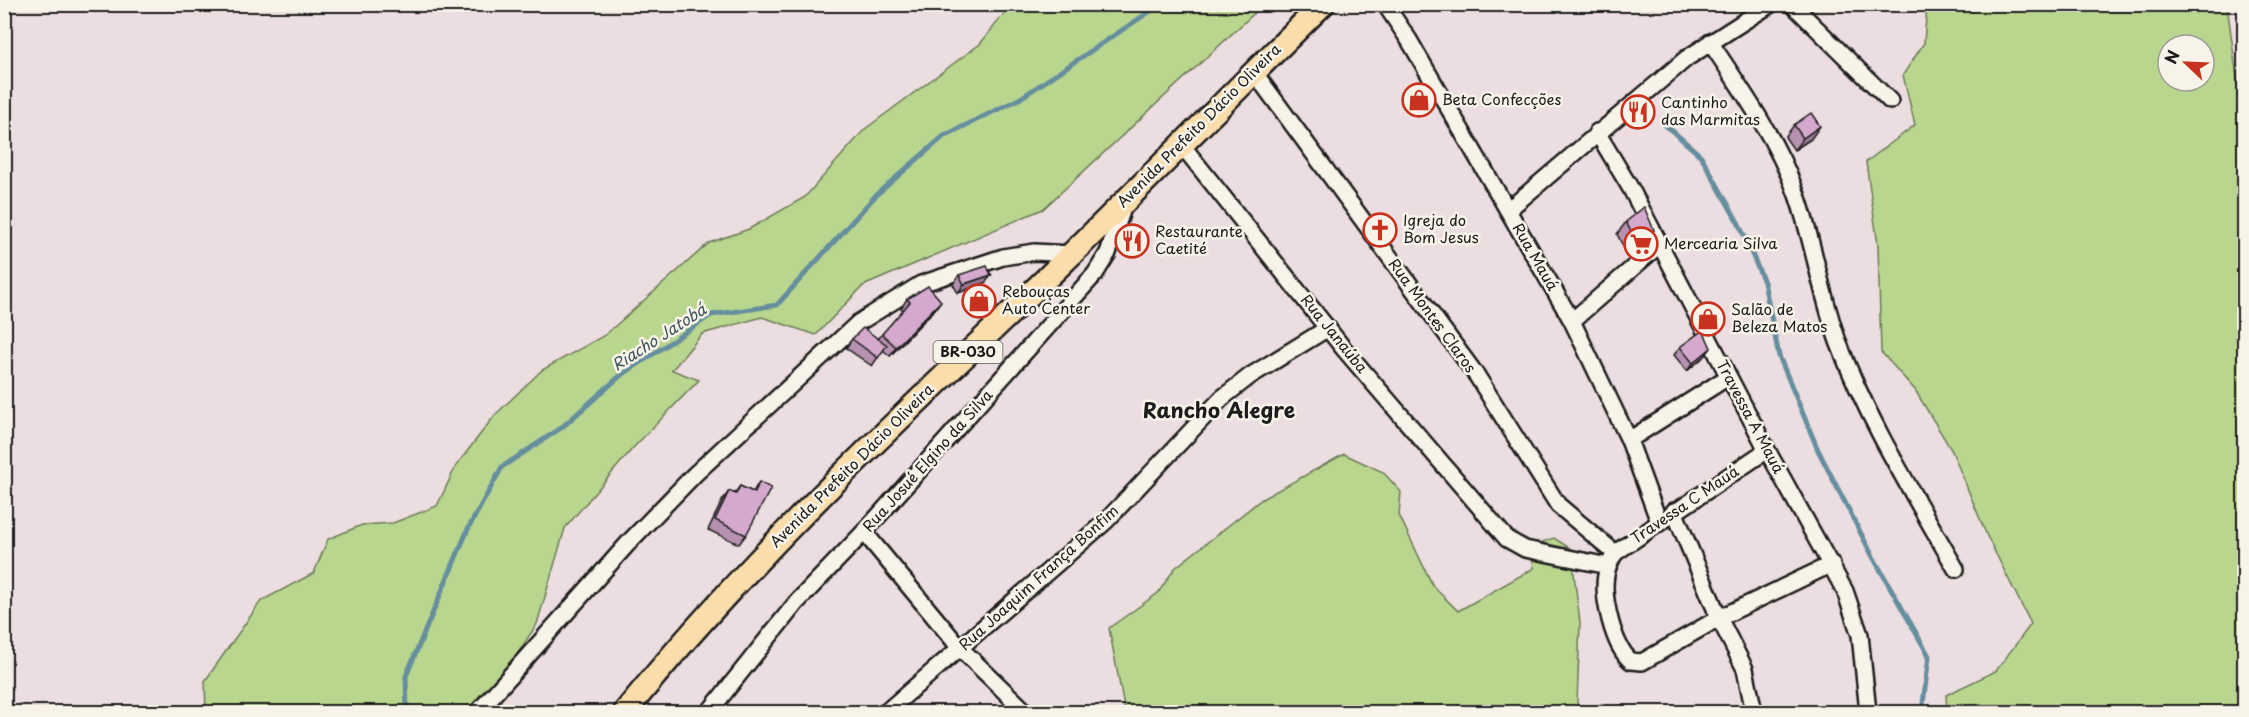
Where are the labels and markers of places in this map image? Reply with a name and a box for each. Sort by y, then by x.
shop icon: Beta Confecções [1401,82,1437,118]
place label: Beta Confecções [1442,87,1561,110]
place label: Cantinho das Marmitas [1661,90,1760,130]
restaurant icon: Cantinho das Marmitas [1620,94,1656,130]
place label: Igreja do Bom Jesus [1403,208,1479,248]
church icon: Igreja do Bom Jesus [1362,212,1398,248]
place label: Restaurante Caetité [1155,219,1243,259]
restaurant icon: Restaurante Caetité [1114,223,1150,259]
supermarket icon: Mercearia Silva [1623,226,1659,262]
place label: Mercearia Silva [1664,231,1778,254]
place label: Rebouças Auto Center [1002,279,1090,319]
shop icon: Rebouças Auto Center [961,283,997,319]
place label: Salão de Beleza Matos [1731,297,1827,337]
shop icon: Salão de Beleza Matos [1690,301,1726,337]

